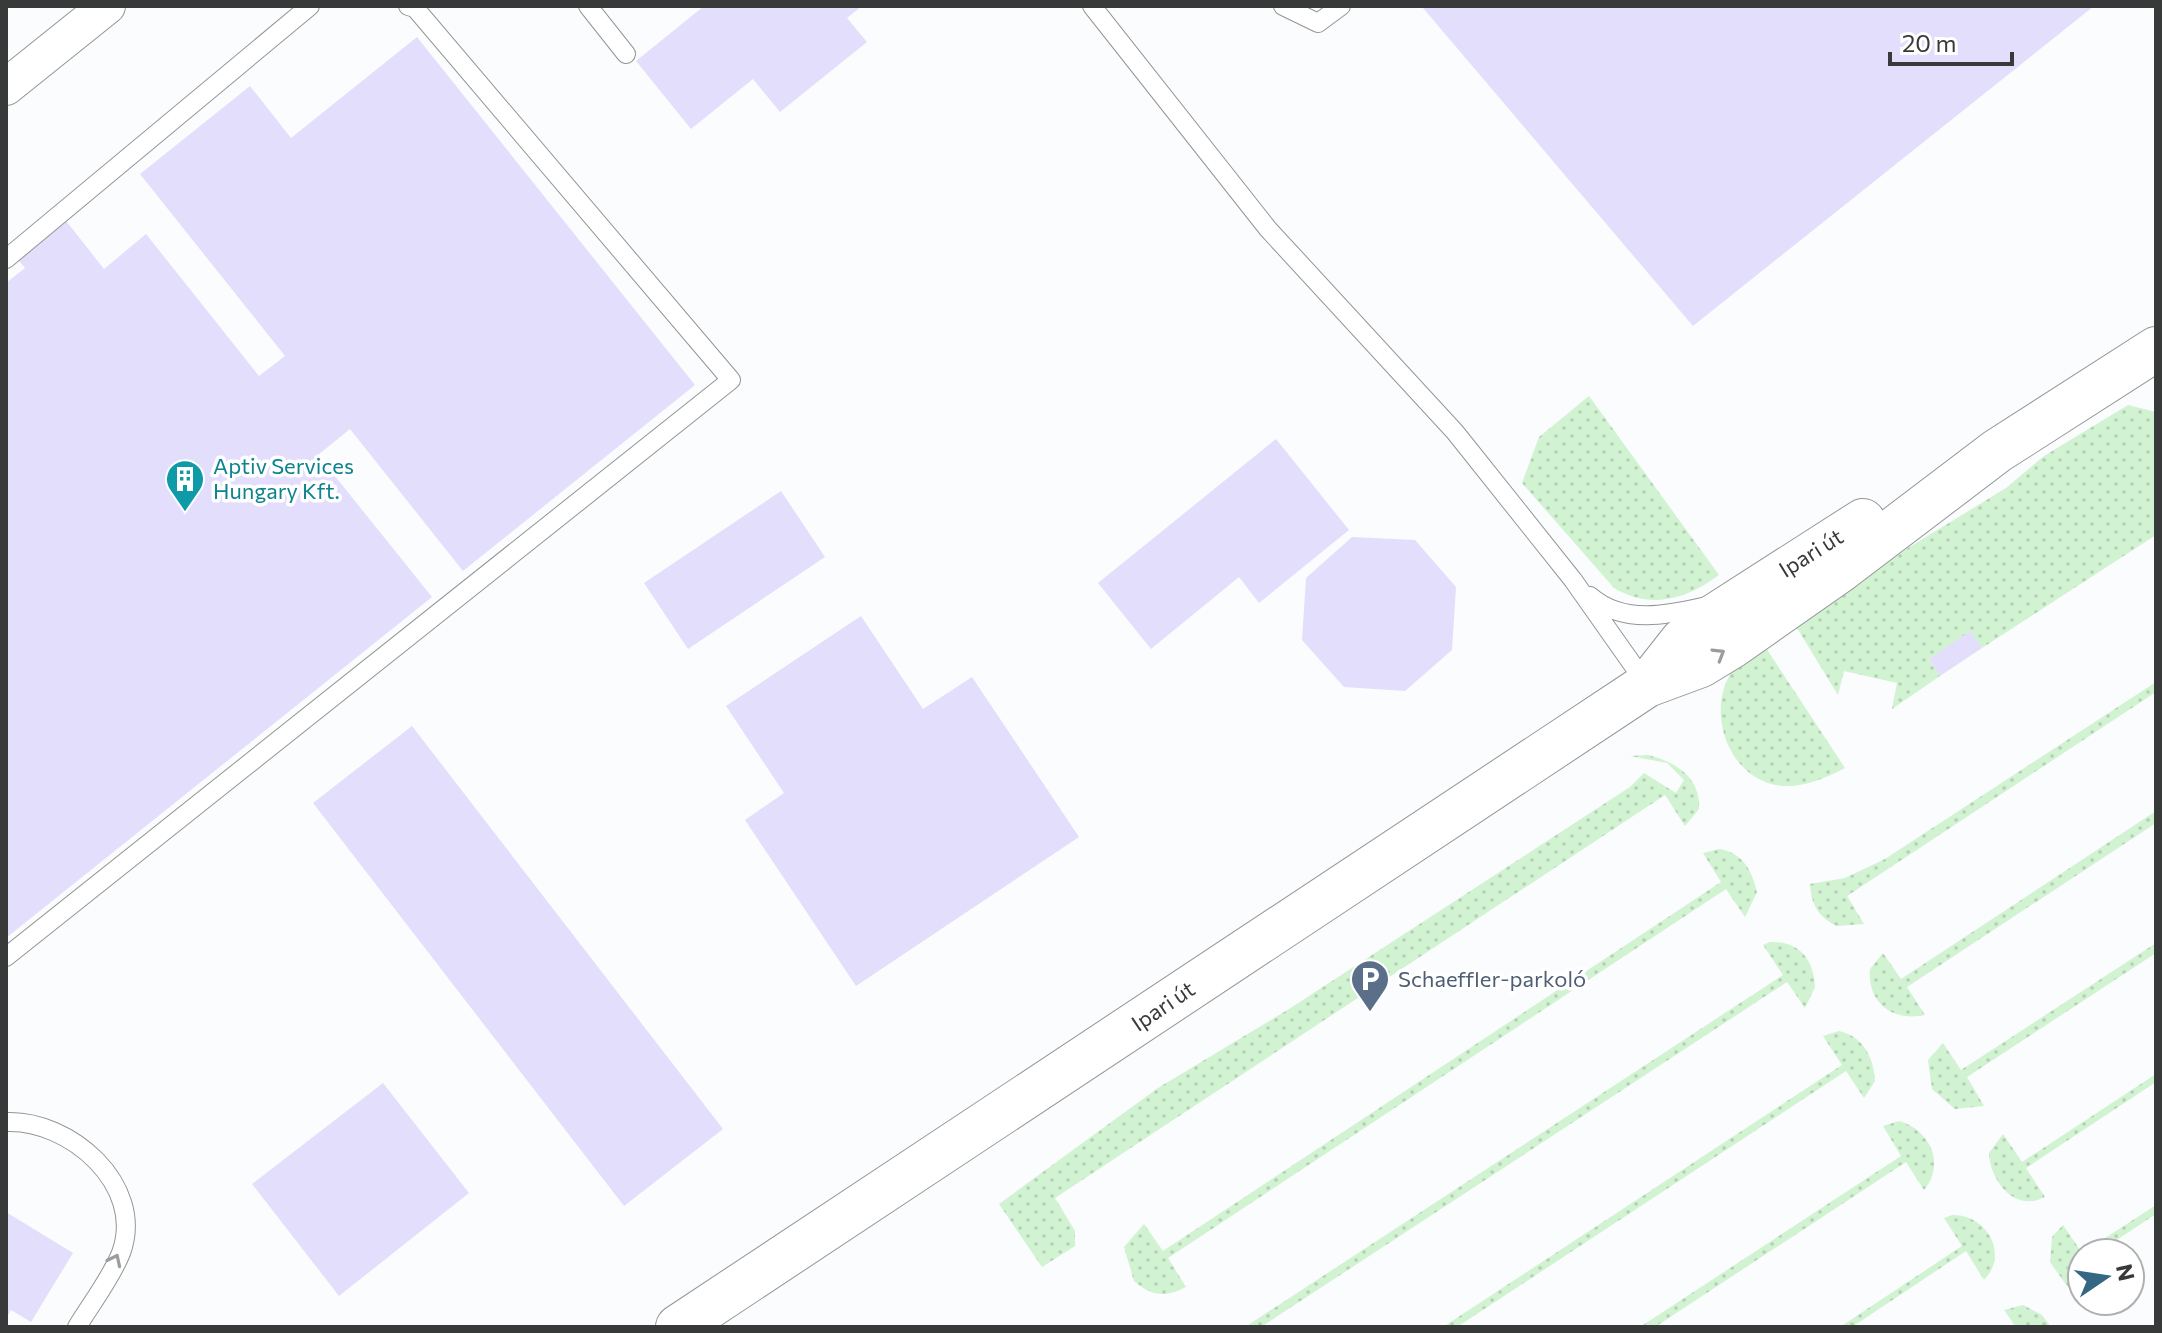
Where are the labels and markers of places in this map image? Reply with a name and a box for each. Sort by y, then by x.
place label: Aptiv Services Hungary Kft. [213,452,354,504]
building icon: Aptiv Services Hungary Kft. [164,458,206,513]
parking icon: Schaeffler-parkoló [1349,958,1391,1013]
place label: Schaeffler-parkoló [1398,965,1586,992]

